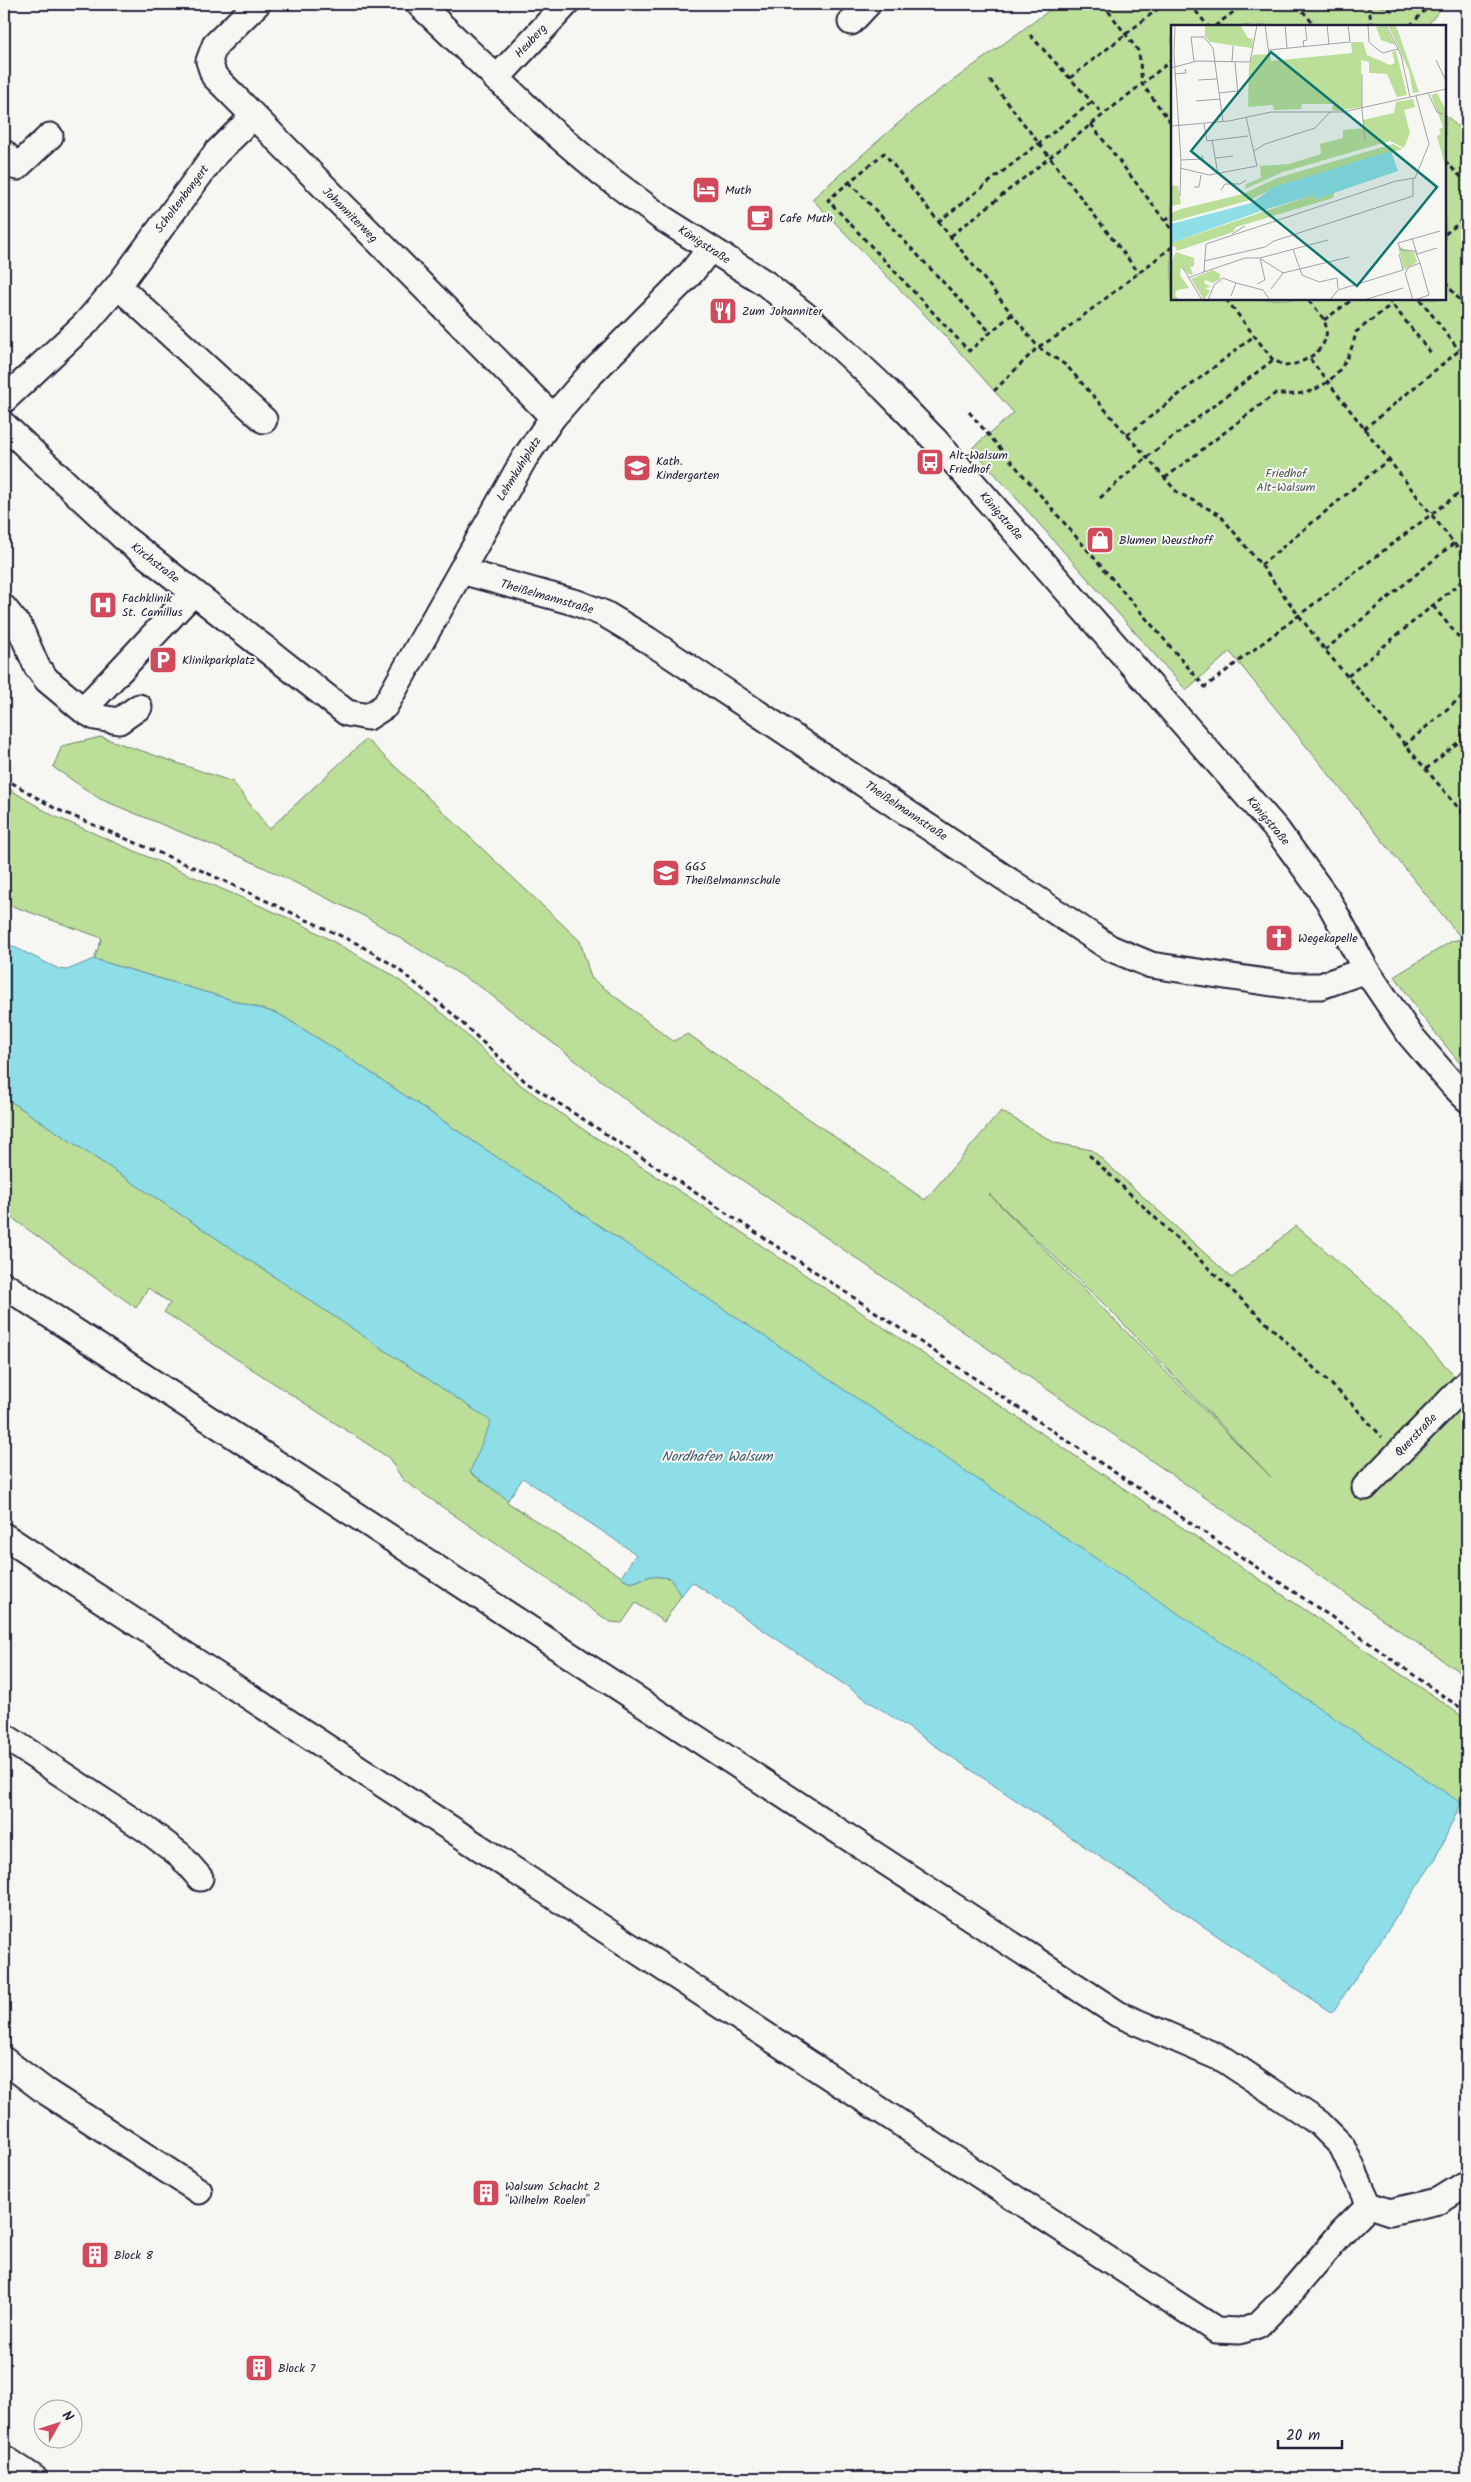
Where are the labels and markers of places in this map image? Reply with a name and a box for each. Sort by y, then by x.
hotel icon: Muth [691,175,721,205]
place label: Muth [725,181,751,200]
cafe icon: Cafe Muth [745,203,775,233]
place label: Cafe Muth [779,209,833,228]
restaurant icon: Zum Johanniter [708,296,738,326]
place label: Zum Johanniter [742,302,823,321]
place label: Alt-Walsum Friedhof [949,446,1008,479]
bus stop icon: Alt-Walsum Friedhof [915,447,945,477]
place label: Kath. Kindergarten [656,452,719,485]
school or university icon: Kath. Kindergarten [622,453,652,483]
shop icon: Blumen Weusthoff [1085,525,1115,555]
place label: Blumen Weusthoff [1119,531,1214,550]
place label: Fachklinik St. Camillus [122,589,183,622]
hospital icon: Fachklinik St. Camillus [88,590,118,620]
parking icon: Klinikparkplatz [148,645,178,675]
place label: Klinikparkplatz [182,651,255,670]
place label: GGS Theißelmannschule [685,857,781,890]
school or university icon: GGS Theißelmannschule [651,858,681,888]
church icon: Wegekapelle [1264,923,1294,953]
place label: Wegekapelle [1298,929,1358,948]
place label: Walsum Schacht 2 "Wilhelm Roelen" [505,2177,600,2210]
building icon: Walsum Schacht 2 "Wilhelm Roelen" [471,2178,501,2208]
building icon: Block 8 [80,2240,110,2270]
place label: Block 8 [114,2246,154,2265]
building icon: Block 7 [244,2353,274,2383]
place label: Block 7 [278,2359,316,2378]

